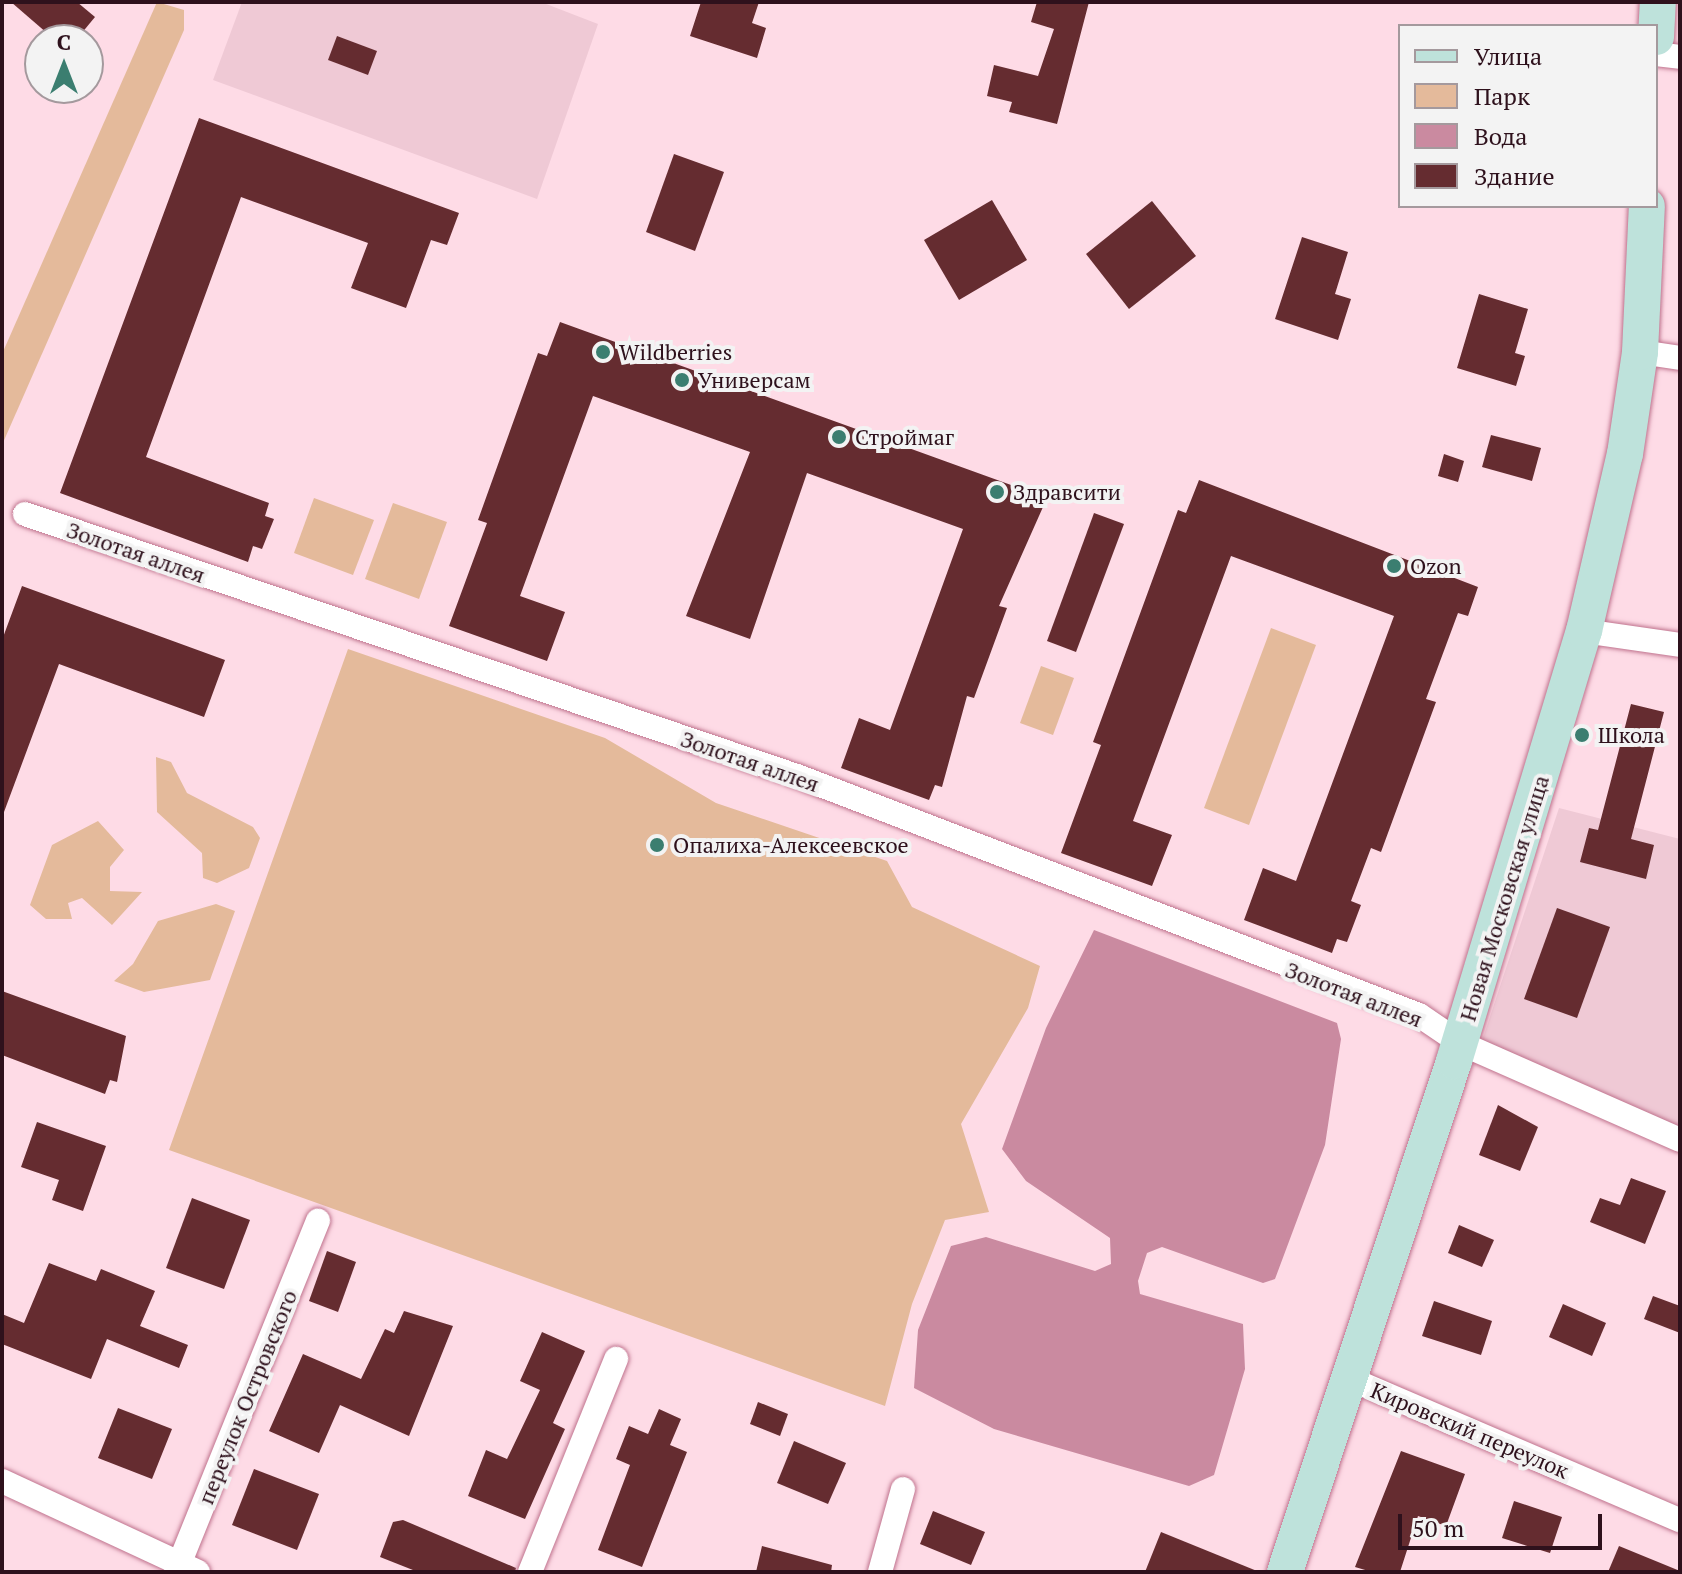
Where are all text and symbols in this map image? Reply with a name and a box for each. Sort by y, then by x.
north arrow [24,24,104,104]
legend [1398,24,1658,208]
text: С [57,27,71,56]
text: Улица [1474,40,1542,72]
text: Парк [1474,80,1530,112]
text: Вода [1474,120,1527,152]
text: Здание [1474,160,1555,192]
place label: Wildberries [619,339,732,365]
marker: Wildberries [594,343,612,361]
place label: Универсам [698,367,811,393]
marker: Универсам [673,371,691,389]
place label: Строймаг [855,424,954,450]
marker: Строймаг [830,428,848,446]
place label: Здравсити [1013,479,1121,505]
marker: Здравсити [988,483,1006,501]
street label: Золотая аллея [64,516,208,588]
place label: Ozon [1410,553,1462,579]
marker: Ozon [1385,557,1403,575]
place label: Школа [1598,722,1665,748]
street label: Золотая аллея [678,725,822,797]
marker: Школа [1573,726,1591,744]
street label: Новая Московская улица [1454,772,1554,1024]
place label: Опалиха-Алексеевское [673,832,909,858]
marker: Опалиха-Алексеевское [648,836,666,854]
street label: Золотая аллея [1282,956,1426,1032]
street label: переулок Островского [192,1286,302,1508]
street label: Кировский переулок [1367,1376,1573,1484]
scale bar [1402,1498,1606,1548]
text: 50 m [1412,1512,1464,1544]

